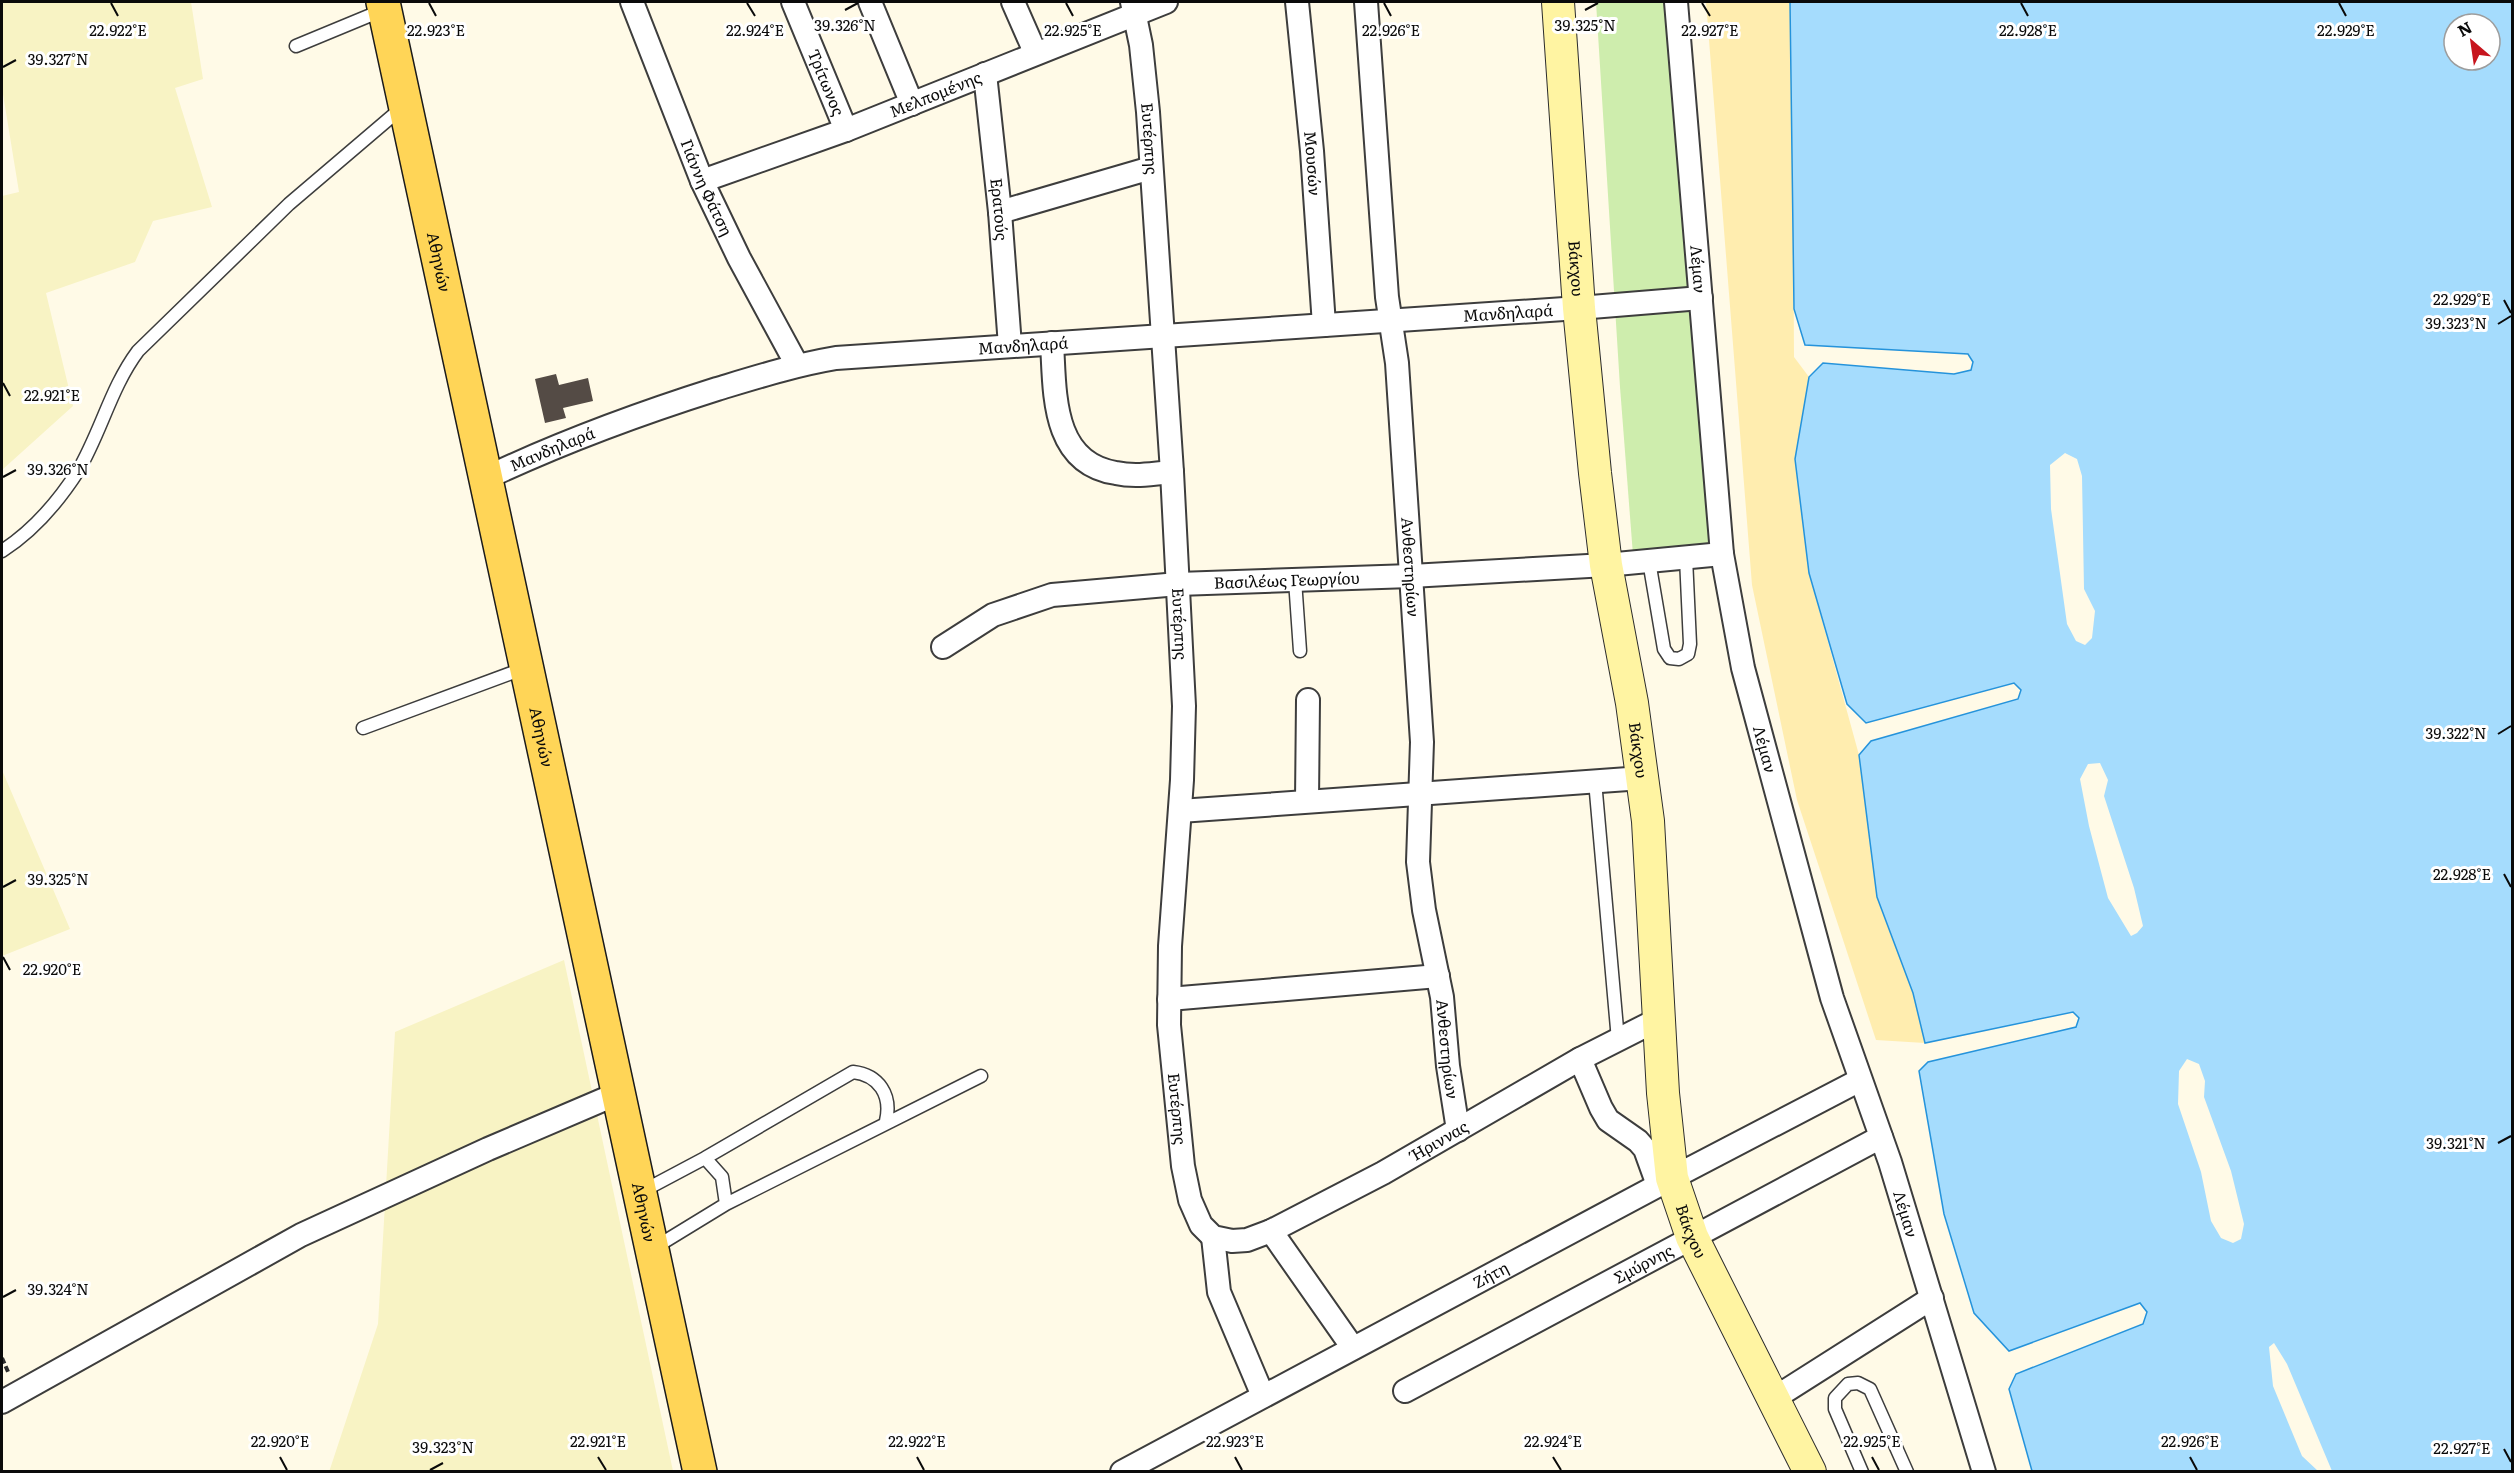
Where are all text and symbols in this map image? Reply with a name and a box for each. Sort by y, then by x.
north arrow [2442,12,2502,72]
text: 39.326°N [814,13,876,36]
text: 39.325°N [1554,13,1616,36]
text: N [2453,14,2476,42]
text: 22.922°E [89,18,147,41]
text: 22.923°E [407,18,465,41]
text: 22.924°E [726,18,784,41]
text: 22.925°E [1044,18,1102,41]
text: 22.926°E [1362,18,1420,41]
text: 22.927°E [1681,18,1739,41]
text: 22.928°E [1999,18,2057,41]
text: 22.929°E [2317,18,2375,41]
street label: Τρίτωνος [803,45,852,119]
text: 39.327°N [27,47,89,70]
street label: Μελπομένης [885,64,985,123]
street label: Ευτέρπης [1136,101,1165,175]
street label: Μουσών [1299,129,1328,196]
street label: Γιάννη Φάτση [676,135,740,240]
street label: Ερατούς [985,177,1015,241]
street label: Αθηνών [422,229,458,294]
street label: Βάκχου [1563,239,1591,297]
street label: Λέμαν [1685,244,1713,294]
text: 22.929°E [2433,287,2491,310]
street label: Μανδηλαρά [1462,297,1554,327]
text: 39.323°N [2425,311,2487,334]
street label: Μανδηλαρά [977,329,1069,359]
text: 22.921°E [24,383,80,406]
street label: Μανδηλαρά [505,420,598,477]
text: 39.326°N [27,457,89,480]
street label: Ανθεστηρίων [1396,516,1427,618]
street label: Βασιλέως Γεωργίου [1213,565,1360,594]
street label: Ευτέρπης [1167,587,1195,660]
street label: Αθηνών [524,705,561,769]
street label: Βάκχου [1624,720,1655,779]
text: 39.322°N [2425,721,2487,744]
street label: Λέμαν [1748,723,1784,775]
text: 22.928°E [2433,862,2491,885]
text: 39.325°N [27,867,89,890]
text: 22.920°E [23,957,81,980]
street label: Ανθεστηρίων [1431,998,1466,1101]
street label: Ευτέρπης [1163,1072,1194,1146]
street label: Ήριννας [1403,1113,1472,1167]
text: 39.321°N [2426,1131,2486,1154]
street label: Αθηνών [627,1180,663,1244]
street label: Λέμαν [1888,1187,1925,1240]
street label: Βάκχου [1671,1201,1714,1262]
street label: Σμύρνης [1609,1237,1677,1289]
street label: Ζήτη [1468,1255,1512,1293]
text: 39.324°N [27,1277,89,1300]
text: 22.920°E [251,1429,309,1452]
text: 22.921°E [570,1429,626,1452]
text: 22.922°E [888,1429,946,1452]
text: 22.923°E [1206,1429,1264,1452]
text: 22.924°E [1524,1429,1582,1452]
text: 22.925°E [1843,1429,1901,1452]
text: 22.926°E [2161,1429,2219,1452]
text: 39.323°N [412,1435,474,1458]
text: 22.927°E [2433,1436,2491,1459]

